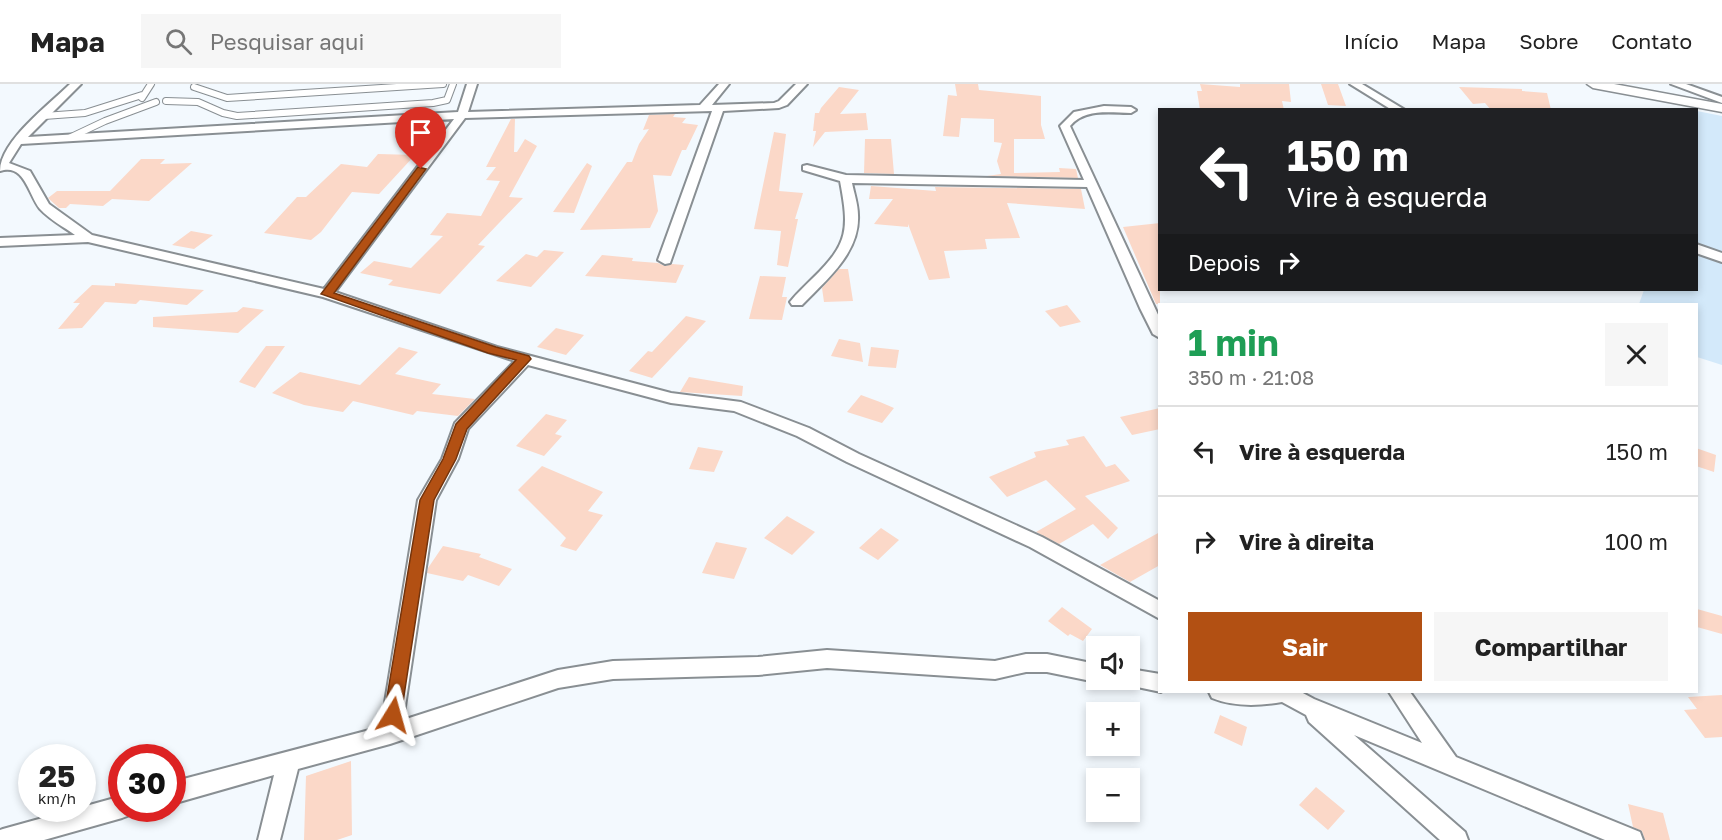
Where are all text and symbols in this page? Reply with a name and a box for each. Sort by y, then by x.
search box [141,14,561,68]
text: Mapa [30,25,105,58]
icon: search [162,25,195,58]
text: Pesquisar aqui [210,28,364,55]
text: Início [1344,28,1399,54]
text: Mapa [1432,28,1486,54]
text: Sobre [1519,28,1578,54]
text: Contato [1611,28,1692,54]
pin [395,107,446,169]
icon: arrive [404,116,437,149]
text: 150 m [1287,130,1409,180]
icon: left [1188,132,1266,210]
text: Vire à esquerda [1287,181,1488,213]
icon: right [1272,246,1305,279]
text: Depois [1188,249,1260,276]
text: 1 min [1188,321,1279,364]
button: close [1605,323,1668,386]
text: 350 m · 21:08 [1188,365,1314,389]
icon: left [1188,435,1221,468]
text: Vire à esquerda [1239,438,1405,465]
text: 150 m [1606,438,1668,465]
icon: right [1188,525,1221,558]
text: Vire à direita [1239,528,1374,555]
text: 100 m [1605,528,1668,555]
button: Sair [1188,612,1422,681]
button: Compartilhar [1434,612,1668,681]
map controls [1086,636,1140,822]
button: sound [1086,636,1140,690]
position arrow [361,683,425,747]
button: + [1086,702,1140,756]
speed limit sign: 30 [108,744,186,822]
text: 25 [39,758,75,794]
button: − [1086,768,1140,822]
text: km/h [38,789,76,807]

